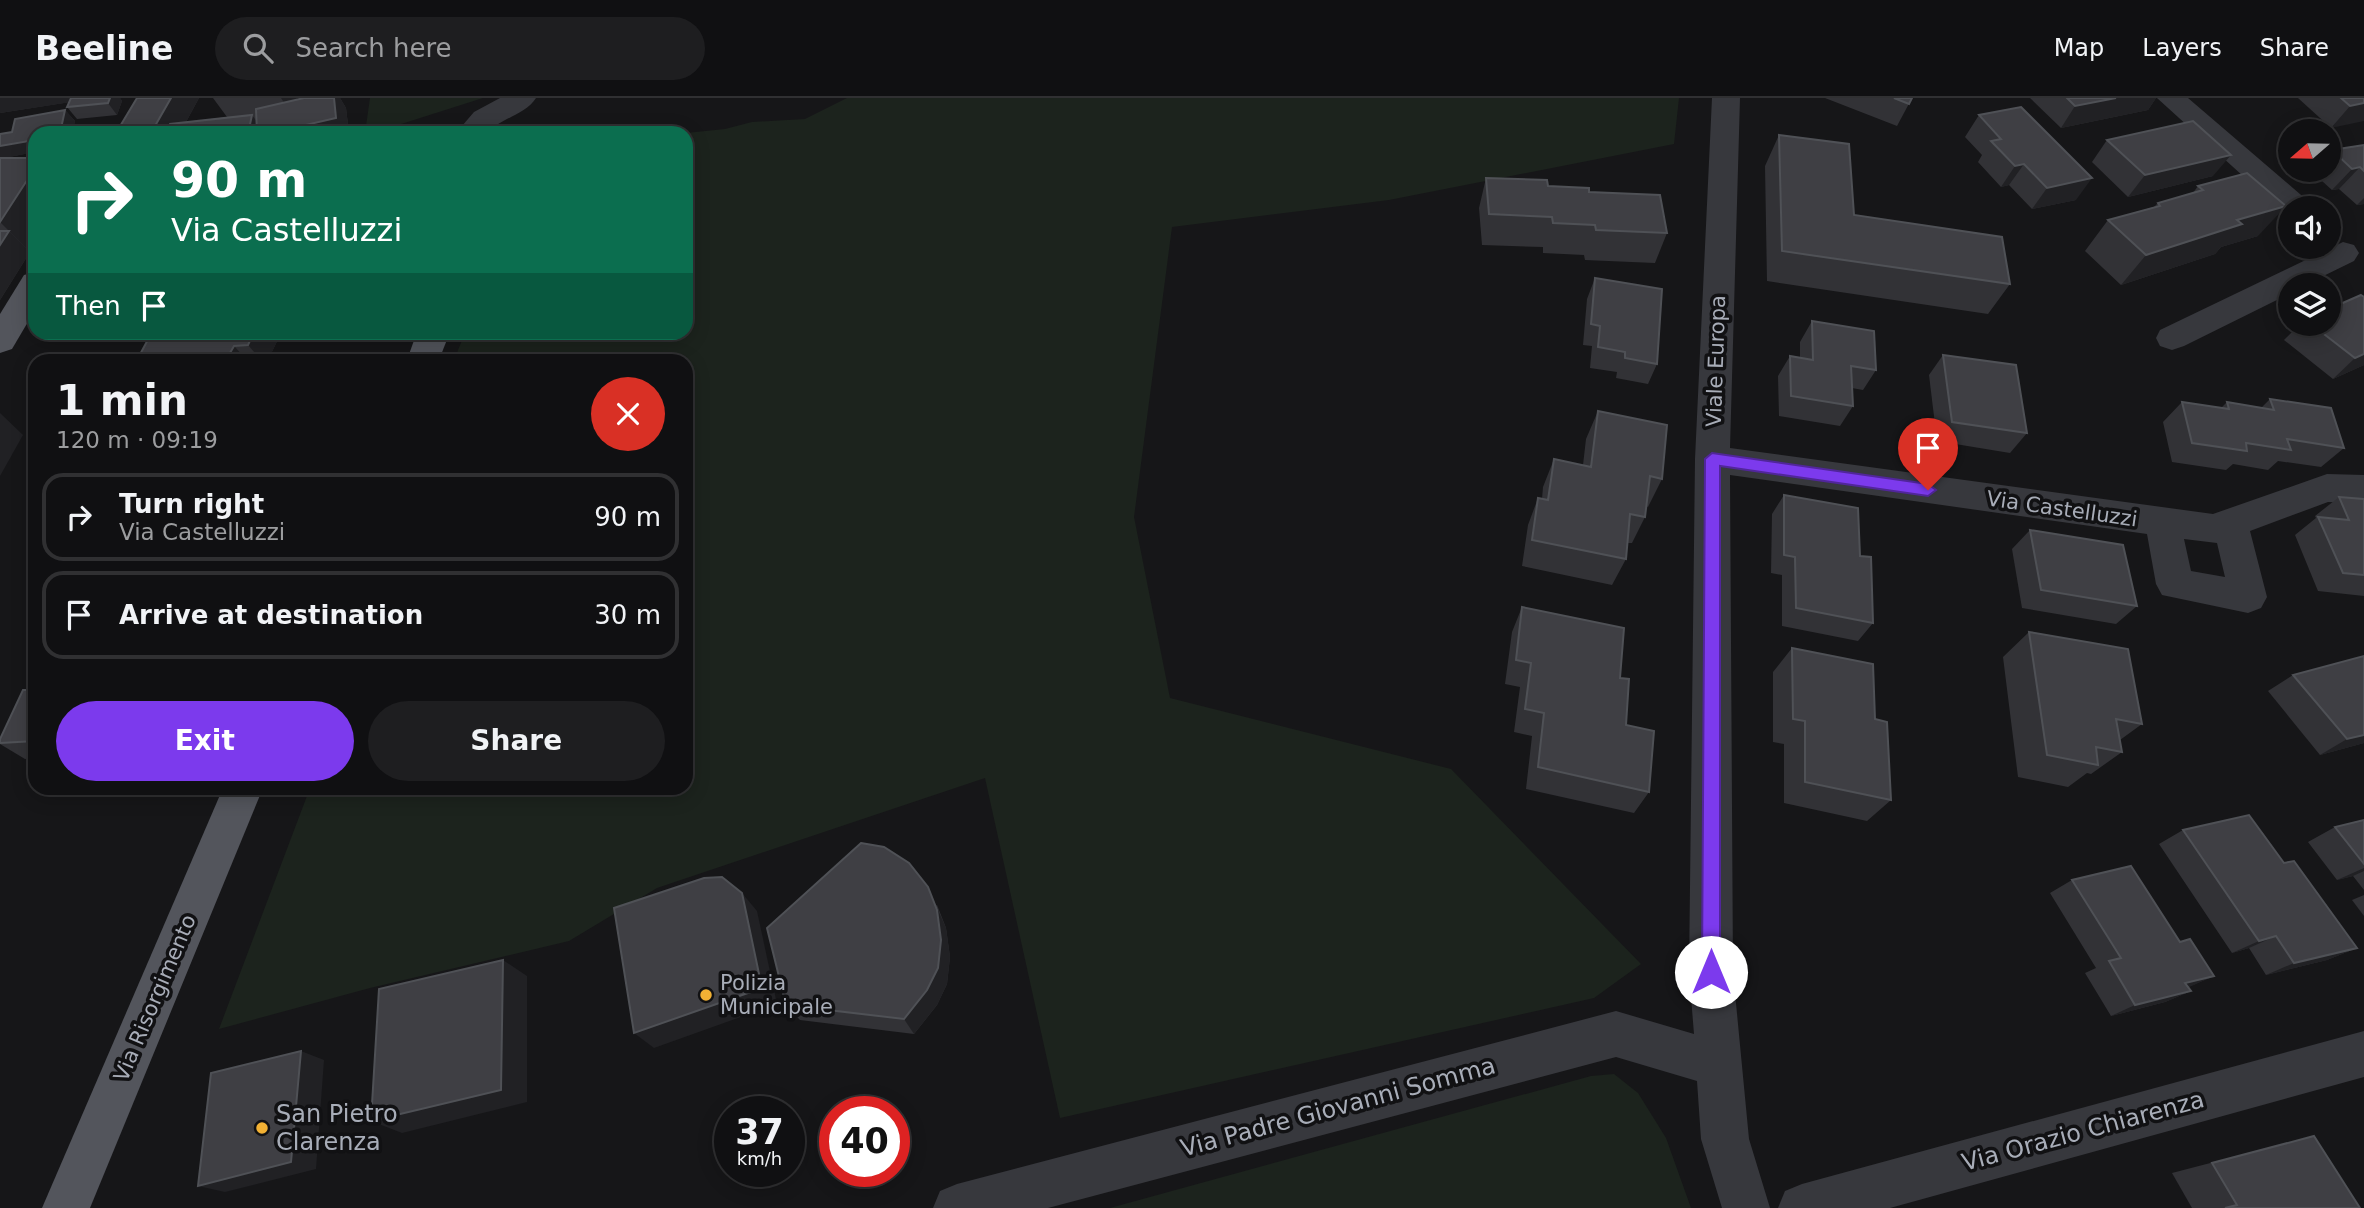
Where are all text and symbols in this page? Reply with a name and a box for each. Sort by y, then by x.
search box [215,17,705,80]
text: Beeline [35,29,173,68]
icon: search [239,29,277,67]
text: Search here [295,33,452,63]
text: Map [2054,34,2104,62]
text: Layers [2142,34,2222,62]
text: Share [2260,34,2329,62]
north arrow [2278,119,2342,182]
map controls [2278,119,2341,336]
text: 90 m [171,152,307,209]
icon: right [56,154,147,245]
button: sound [2278,196,2341,259]
text: Via Castelluzzi [171,211,402,249]
button: layers [2278,273,2341,336]
icon: arrive [135,287,173,325]
text: Then [56,291,121,321]
street label: Viale Europa [1702,295,1730,427]
text: 1 min [56,376,188,425]
button: close [591,377,665,451]
pin [1898,418,1958,490]
text: 120 m · 09:19 [56,427,218,453]
icon: arrive [1909,429,1947,467]
street label: Via Castelluzzi [1985,487,2139,531]
text: Turn right [119,489,264,519]
icon: right [60,498,98,536]
text: 90 m [594,502,661,532]
text: Via Castelluzzi [119,519,285,545]
icon: arrive [60,596,98,634]
text: Arrive at destination [119,600,423,630]
text: 30 m [594,600,661,630]
button: Exit [56,701,354,781]
button: Share [368,701,665,781]
street label: Via Risorgimento [109,911,201,1085]
position arrow [1674,935,1748,1009]
place label: Polizia Municipale [720,971,833,1019]
marker: Polizia Municipale [698,987,714,1003]
street label: Via Padre Giovanni Somma [1177,1051,1499,1163]
street label: Via Orazio Chiarenza [1959,1085,2207,1177]
speed limit sign: 40 [819,1096,910,1187]
place label: San Pietro Clarenza [276,1100,398,1156]
text: 37 [735,1112,784,1152]
marker: San Pietro Clarenza [254,1120,270,1136]
text: km/h [737,1148,782,1169]

